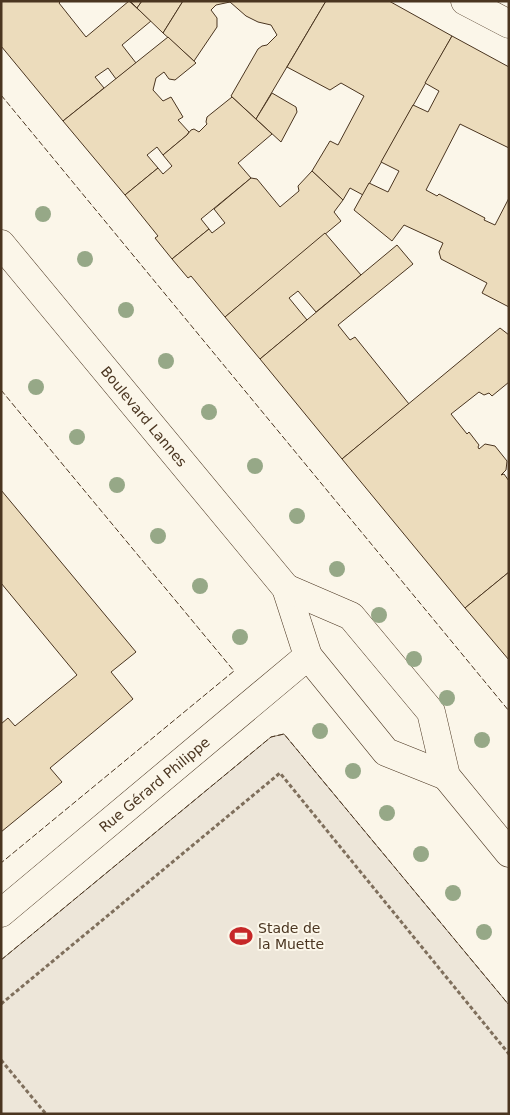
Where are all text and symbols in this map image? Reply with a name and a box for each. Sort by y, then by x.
street label: Boulevard Lannes [98,363,190,470]
street label: Rue Gérard Philippe [96,734,213,835]
place label: Stade de la Muette [258,920,324,952]
sports icon: Stade de la Muette [228,923,254,949]

